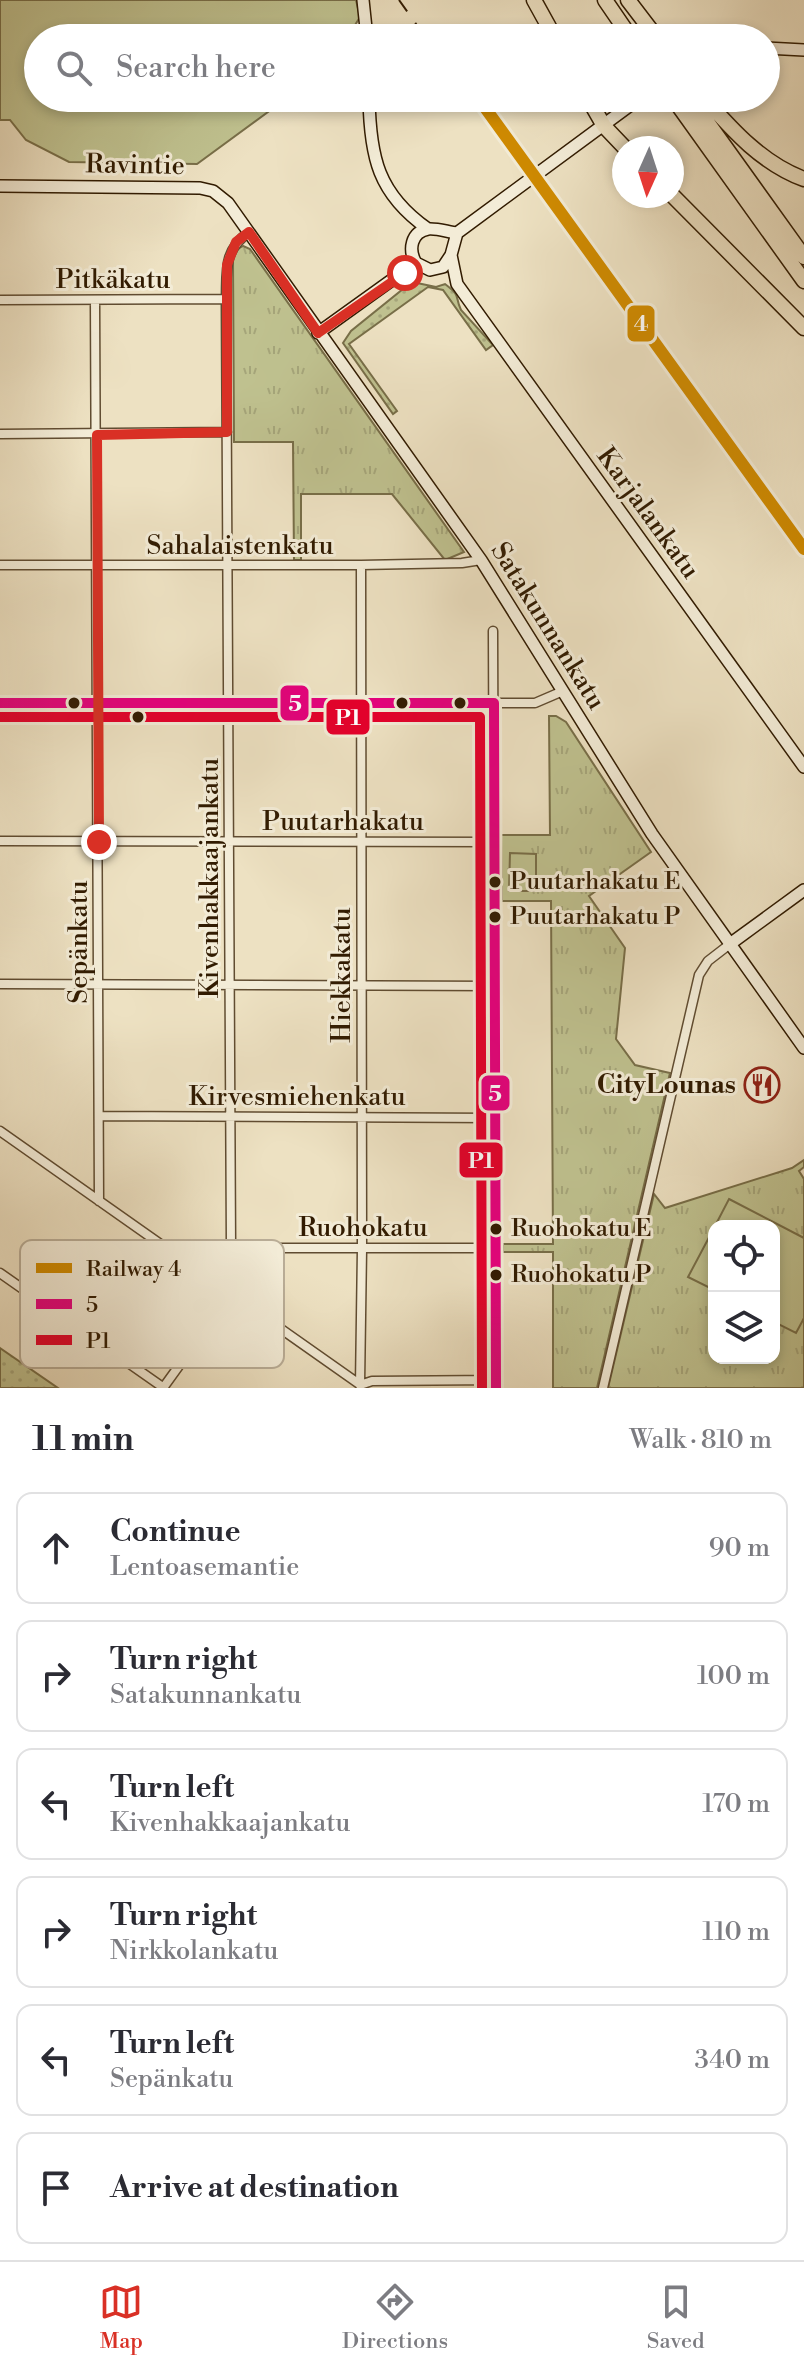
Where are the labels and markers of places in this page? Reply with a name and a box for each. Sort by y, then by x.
unlabelled marker [66,695,82,711]
unlabelled marker [394,695,410,711]
unlabelled marker [452,695,468,711]
unlabelled marker [130,709,146,725]
place label: Puutarhakatu E [510,867,681,897]
marker: Puutarhakatu E [487,874,503,890]
place label: Puutarhakatu P [510,902,680,932]
marker: Puutarhakatu P [487,909,503,925]
restaurant icon: CityLounas [743,1066,781,1104]
place label: CityLounas [597,1069,736,1101]
place label: Ruohokatu E [511,1214,652,1244]
marker: Ruohokatu E [488,1221,504,1237]
place label: Ruohokatu P [511,1260,652,1290]
marker: Ruohokatu P [488,1267,504,1283]

